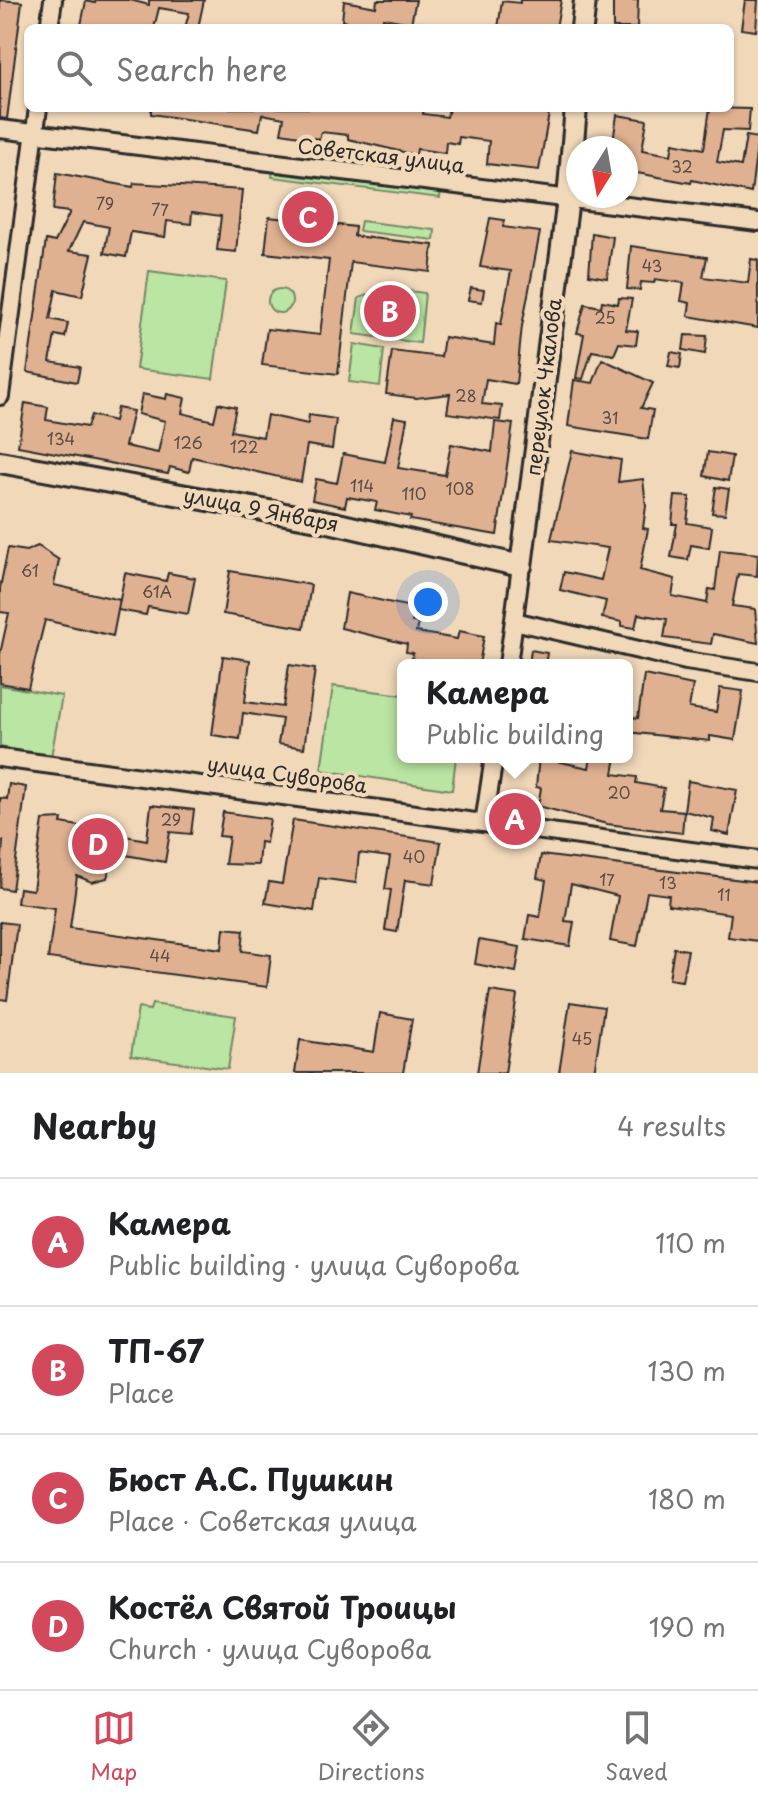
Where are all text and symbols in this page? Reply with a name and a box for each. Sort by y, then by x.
search box [24,24,734,112]
icon: search [52,46,96,90]
text: Search here [116,46,288,91]
street label: Советская улица [296,130,467,180]
north arrow [566,136,638,208]
house number: 32 [671,154,693,178]
pin: C [282,187,334,247]
house number: 79 [96,191,114,215]
house number: 77 [151,197,169,221]
house number: 43 [642,253,662,277]
pin: B [364,281,416,341]
street label: переулок Чкалова [517,296,569,477]
house number: 25 [594,305,616,329]
house number: 28 [455,383,477,407]
house number: 31 [602,405,618,429]
house number: 134 [47,426,75,450]
house number: 126 [173,430,203,454]
house number: 122 [230,434,258,458]
house number: 114 [350,473,374,497]
house number: 108 [446,476,474,500]
street label: улица 9 Января [181,479,341,539]
house number: 110 [401,481,427,505]
house number: 61 [21,558,39,582]
house number: 61А [142,579,172,603]
your location [408,582,448,622]
popup [397,659,633,763]
text: Камера [426,669,549,714]
text: Public building [426,714,604,753]
street label: улица Суворова [205,748,370,800]
house number: 20 [608,780,630,804]
pin: A [489,789,541,849]
house number: 29 [161,807,181,831]
pin: D [72,814,124,874]
house number: 40 [403,844,425,868]
house number: 17 [599,867,615,891]
house number: 13 [659,870,677,894]
house number: 11 [717,882,731,906]
house number: 44 [149,943,171,967]
house number: 45 [572,1026,592,1050]
text: Nearby [32,1099,157,1151]
text: 4 results [617,1106,726,1145]
text: Камера [108,1200,231,1245]
text: A [48,1223,68,1262]
text: 110 m [655,1223,726,1262]
text: Public building · улица Суворова [108,1245,519,1284]
text: ТП-67 [108,1328,204,1373]
text: B [49,1351,67,1390]
text: 130 m [647,1351,726,1390]
text: Place [108,1373,174,1412]
text: Бюст А.С. Пушкин [108,1456,394,1501]
text: C [48,1479,68,1518]
text: 180 m [648,1479,726,1518]
text: Place · Советская улица [108,1501,417,1540]
text: Костёл Святой Троицы [108,1584,456,1629]
text: D [48,1607,68,1646]
text: 190 m [649,1607,726,1646]
text: Church · улица Суворова [108,1629,431,1668]
tab: Map [90,1706,137,1787]
tab: Directions [318,1706,425,1787]
tab: Saved [605,1706,668,1787]

